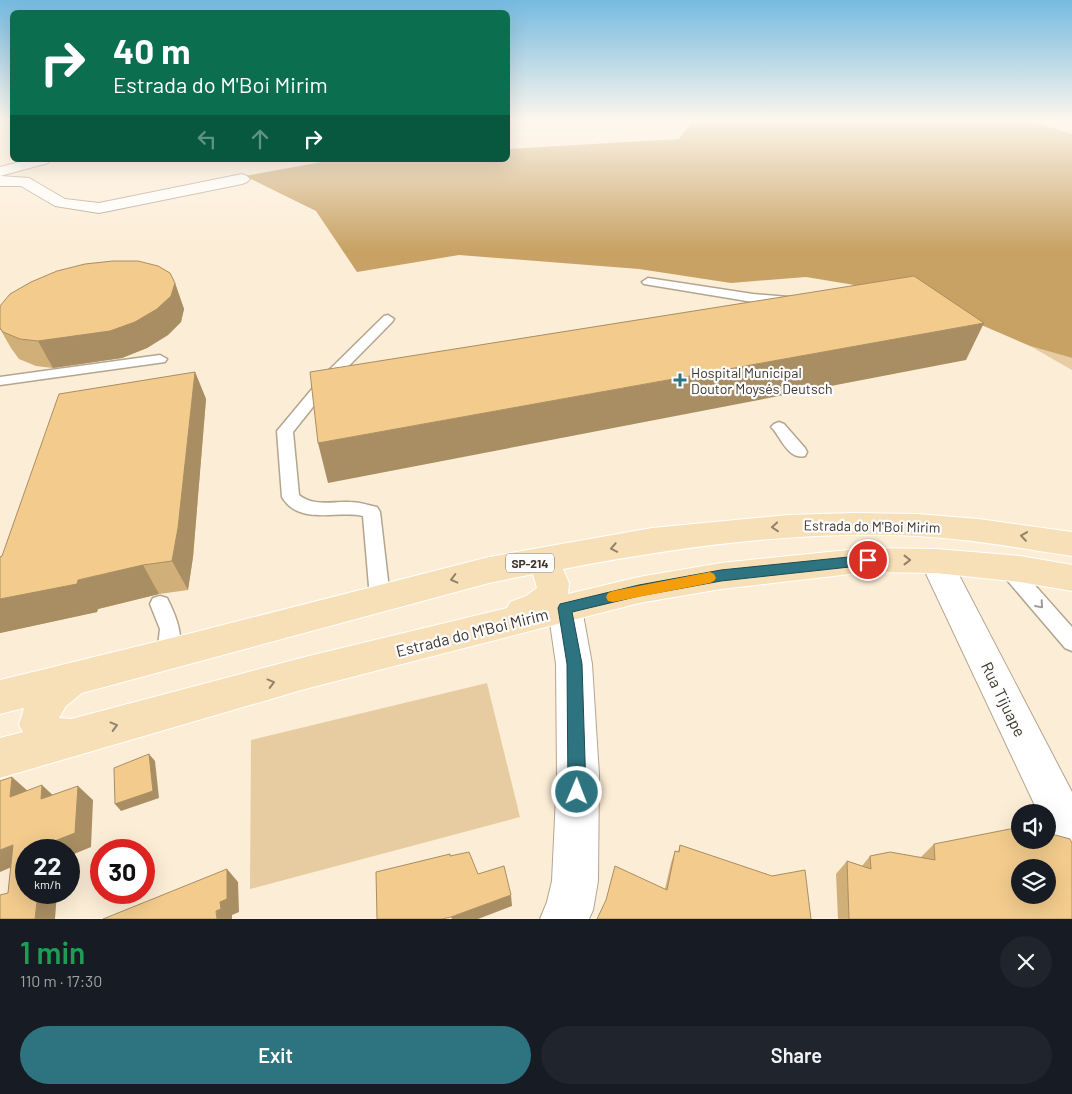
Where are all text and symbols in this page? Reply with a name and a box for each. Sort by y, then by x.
text: 40 m [113,29,190,71]
icon: right [30,30,95,95]
text: Estrada do M'Boi Mirim [113,71,328,97]
icon: left [193,125,221,153]
icon: ahead [246,125,274,153]
icon: right [299,125,327,153]
place label: Hospital Municipal Doutor Moysés Deutsch [691,364,832,397]
marker: Hospital Municipal Doutor Moysés Deutsch [673,373,687,387]
street label: Estrada do M'Boi Mirim [804,516,940,536]
one-way arrow [770,521,778,532]
one-way arrow [1020,531,1028,542]
pin [847,539,889,581]
one-way arrow [609,542,618,553]
icon: arrive [854,546,882,574]
road number: SP-214 [506,554,554,572]
one-way arrow [903,555,911,565]
one-way arrow [450,573,459,584]
one-way arrow [1034,599,1043,608]
street label: Estrada do M'Boi Mirim [394,604,550,660]
street label: Rua Tijuape [978,658,1030,740]
one-way arrow [266,678,274,688]
one-way arrow [110,721,119,732]
position arrow [550,765,602,817]
map controls [1011,804,1056,904]
button: sound [1011,804,1056,849]
speed limit sign: 30 [90,839,155,904]
text: 22 [33,850,62,880]
button: layers [1011,859,1056,904]
text: km/h [34,877,61,891]
text: 1 min [20,934,85,970]
button: close [1000,936,1052,988]
text: 110 m · 17:30 [20,971,102,990]
button: Exit [20,1026,531,1084]
button: Share [541,1026,1052,1084]

